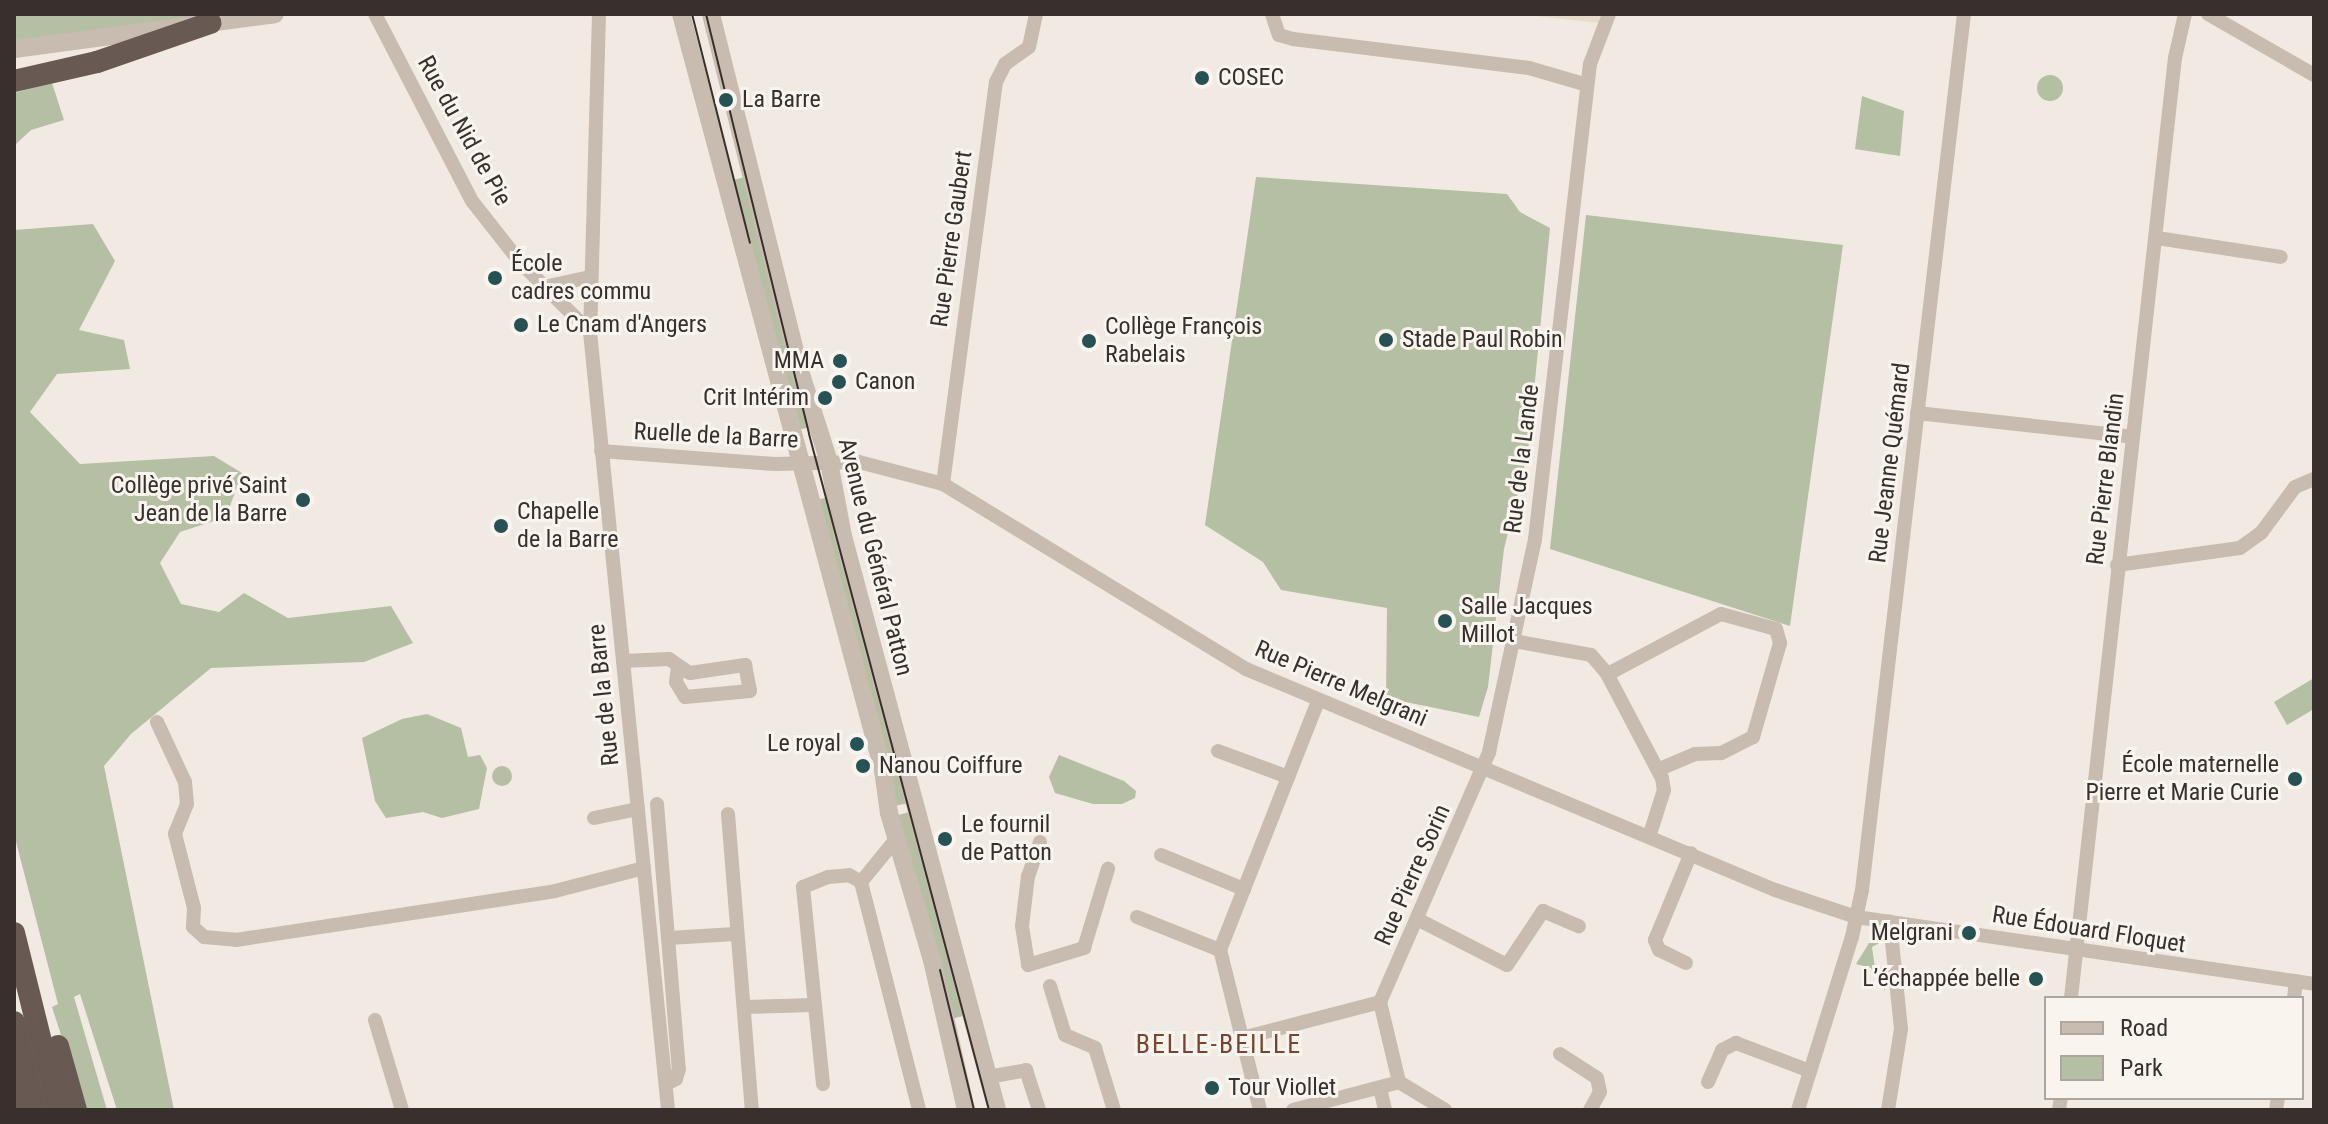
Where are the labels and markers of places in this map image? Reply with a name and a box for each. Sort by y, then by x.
place label: COSEC [1218,64,1284,92]
marker: COSEC [1193,69,1211,87]
place label: La Barre [742,86,821,114]
marker: La Barre [717,91,735,109]
place label: École cadres commu [511,250,651,306]
marker: École cadres commu [486,269,504,287]
place label: Le Cnam d'Angers [537,311,707,339]
place label: Collège François Rabelais [1105,313,1262,369]
marker: Le Cnam d'Angers [512,316,530,334]
place label: Stade Paul Robin [1402,326,1563,354]
marker: Stade Paul Robin [1377,331,1395,349]
marker: Collège François Rabelais [1080,332,1098,350]
place label: MMA [774,347,824,375]
marker: MMA [831,352,849,370]
place label: Canon [855,368,915,396]
marker: Canon [830,373,848,391]
place label: Crit Intérim [703,384,809,412]
marker: Crit Intérim [816,389,834,407]
place label: Collège privé Saint Jean de la Barre [111,472,287,528]
marker: Collège privé Saint Jean de la Barre [294,491,312,509]
place label: Chapelle de la Barre [517,498,618,554]
marker: Chapelle de la Barre [492,517,510,535]
place label: Salle Jacques Millot [1461,593,1593,649]
marker: Salle Jacques Millot [1436,612,1454,630]
place label: Le royal [767,730,841,758]
marker: Le royal [848,735,866,753]
place label: École maternelle Pierre et Marie Curie [2085,751,2279,807]
place label: Nanou Coiffure [879,752,1022,780]
marker: Nanou Coiffure [854,757,872,775]
marker: École maternelle Pierre et Marie Curie [2286,770,2304,788]
place label: Le fournil de Patton [961,811,1052,867]
marker: Le fournil de Patton [936,830,954,848]
place label: Melgrani [1871,919,1953,947]
marker: Melgrani [1960,924,1978,942]
place label: L’échappée belle [1862,965,2020,993]
marker: L’échappée belle [2027,970,2045,988]
place label: Tour Viollet [1228,1074,1336,1102]
marker: Tour Viollet [1203,1079,1221,1097]

